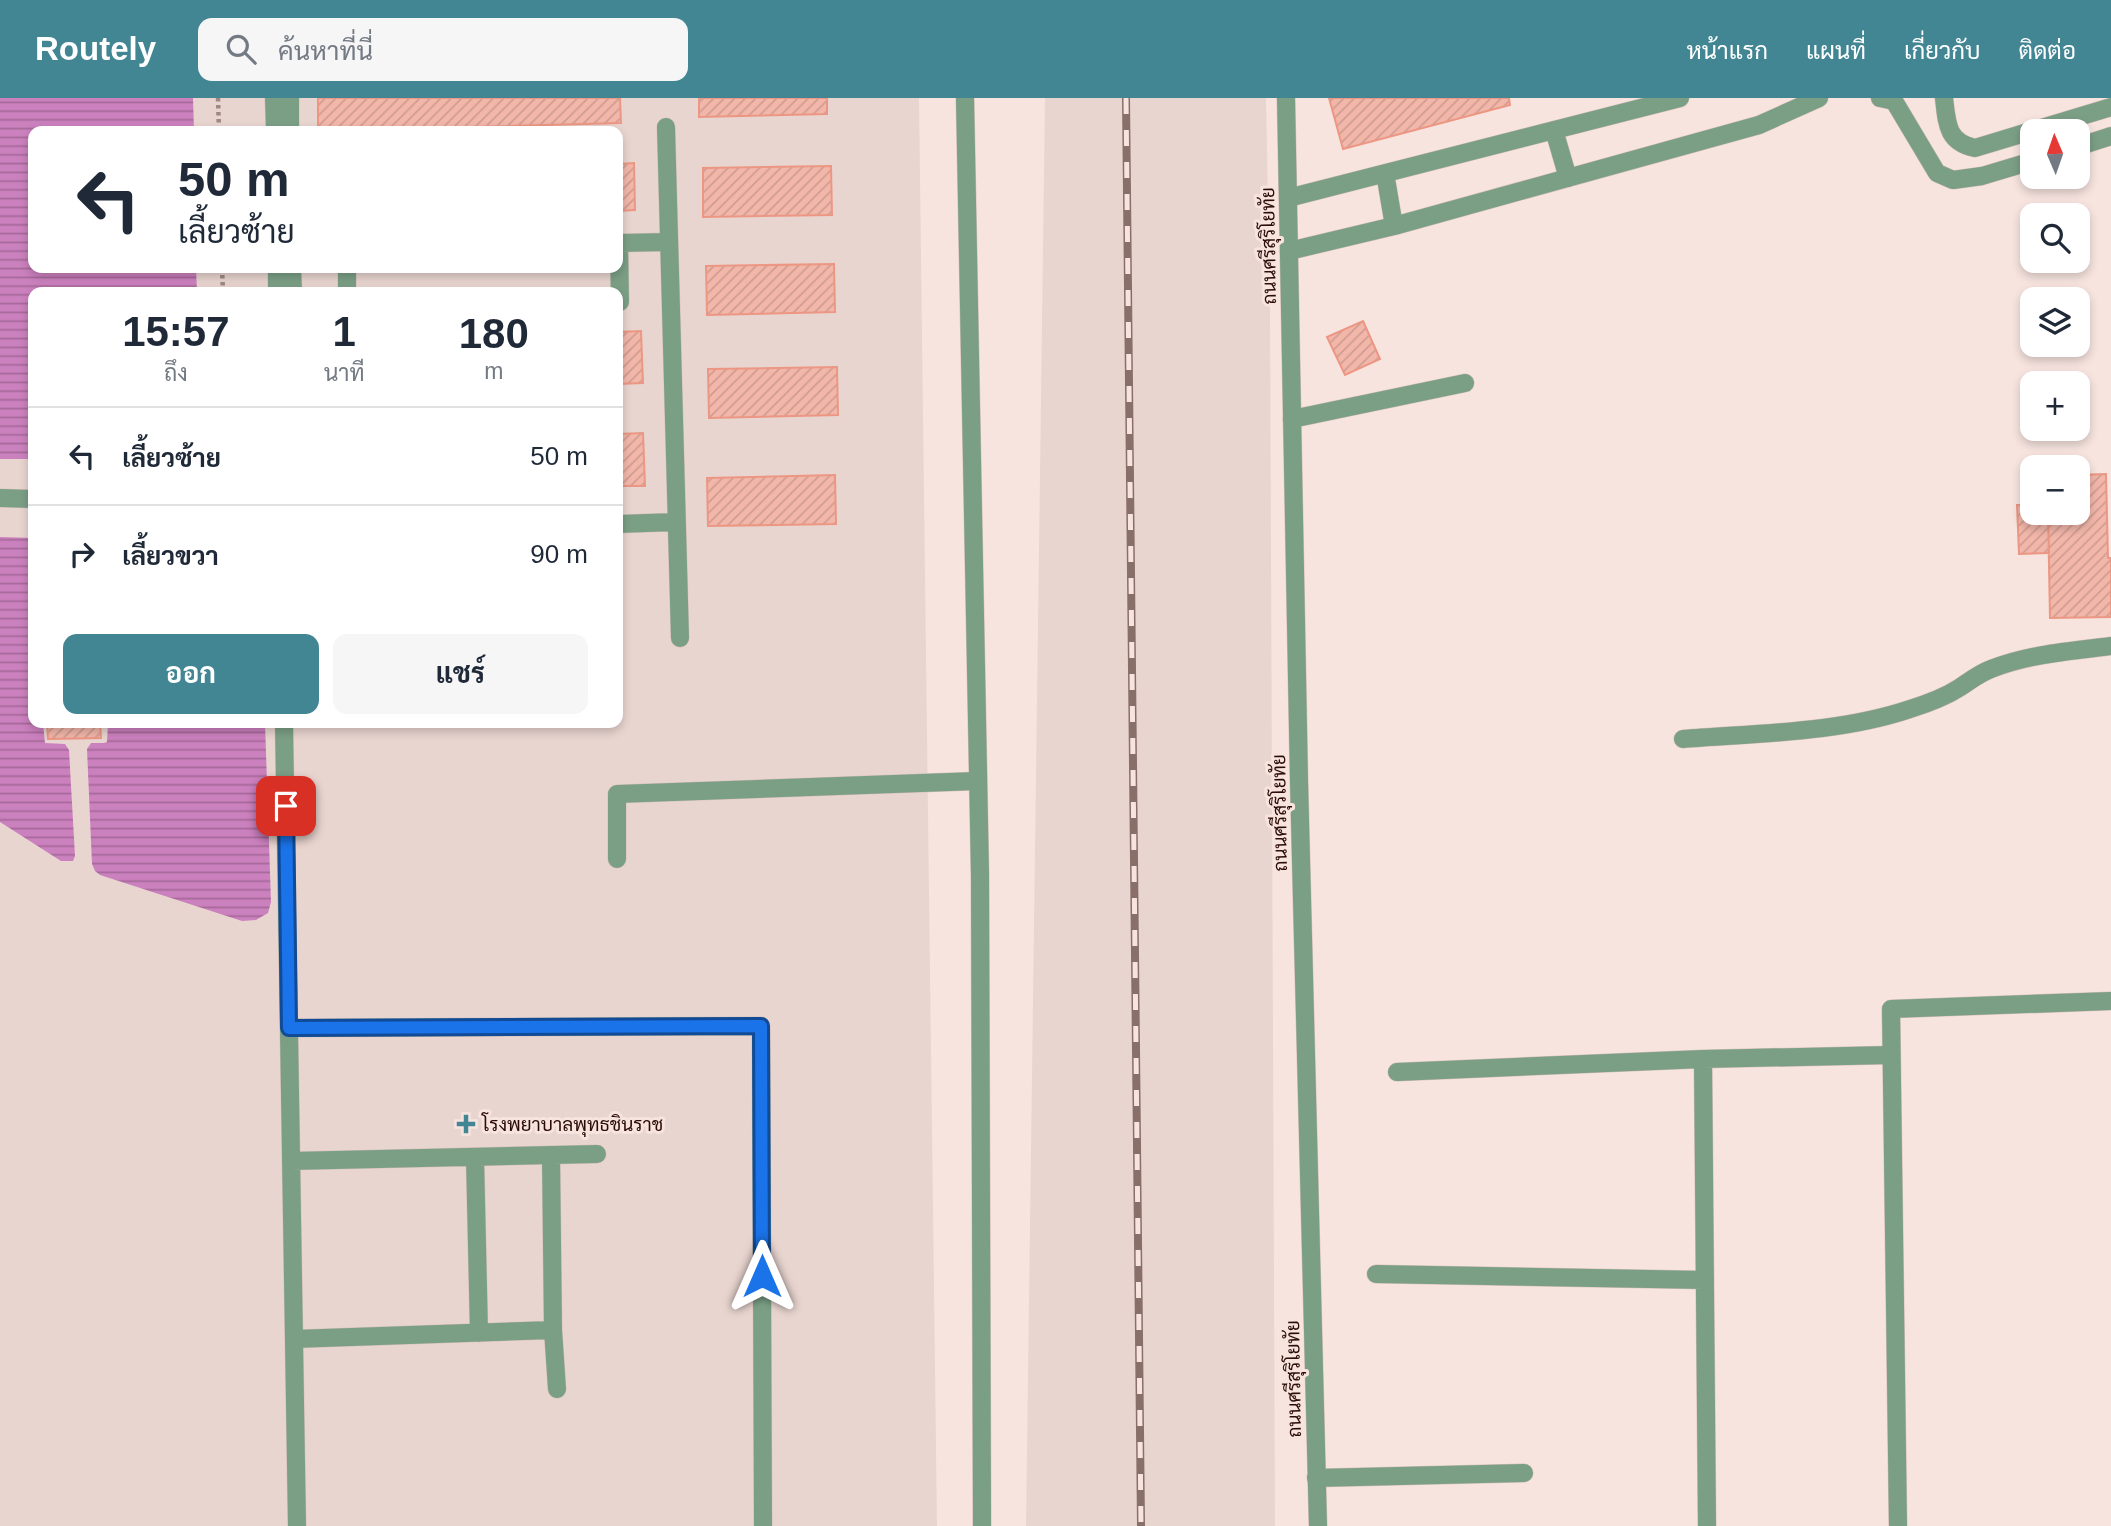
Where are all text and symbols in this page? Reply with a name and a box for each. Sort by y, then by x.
search box [198,18,688,81]
text: Routely [35,30,156,67]
icon: search [222,30,260,68]
text: ค้นหาที่นี่ [278,36,373,66]
text: หน้าแรก [1687,37,1768,64]
text: แผนที่ [1806,37,1866,64]
text: เกี่ยวกับ [1904,37,1981,64]
text: ติดต่อ [2019,37,2076,64]
north arrow [2020,119,2090,189]
map controls [2020,119,2090,525]
text: 50 m [178,152,290,206]
icon: left [63,154,154,245]
street label: ถนนศรีสุริโยทัย [1255,187,1282,305]
button: search [2020,203,2090,273]
text: เลี้ยวซ้าย [178,214,295,250]
button: layers [2020,287,2090,357]
text: 15:57 [122,308,230,355]
text: 1 [332,308,356,355]
text: 180 [459,310,529,357]
text: m [484,358,503,384]
text: ถึง [164,360,188,386]
text: นาที [324,360,365,386]
button: + [2020,371,2090,441]
icon: left [63,437,101,475]
text: 50 m [530,441,588,471]
text: เลี้ยวซ้าย [122,443,221,473]
button: − [2020,455,2090,525]
icon: right [63,535,101,573]
text: 90 m [530,539,588,569]
text: เลี้ยวขวา [122,541,219,571]
button: ออก [63,634,319,714]
button: แชร์ [333,634,588,714]
street label: ถนนศรีสุริโยทัย [1266,754,1293,872]
pin [256,776,316,836]
icon: arrive [267,787,305,825]
place label: โรงพยาบาลพุทธชินราช [481,1112,663,1137]
marker: โรงพยาบาลพุทธชินราช [456,1114,476,1134]
position arrow [725,1239,799,1313]
street label: ถนนศรีสุริโยทัย [1280,1320,1307,1438]

